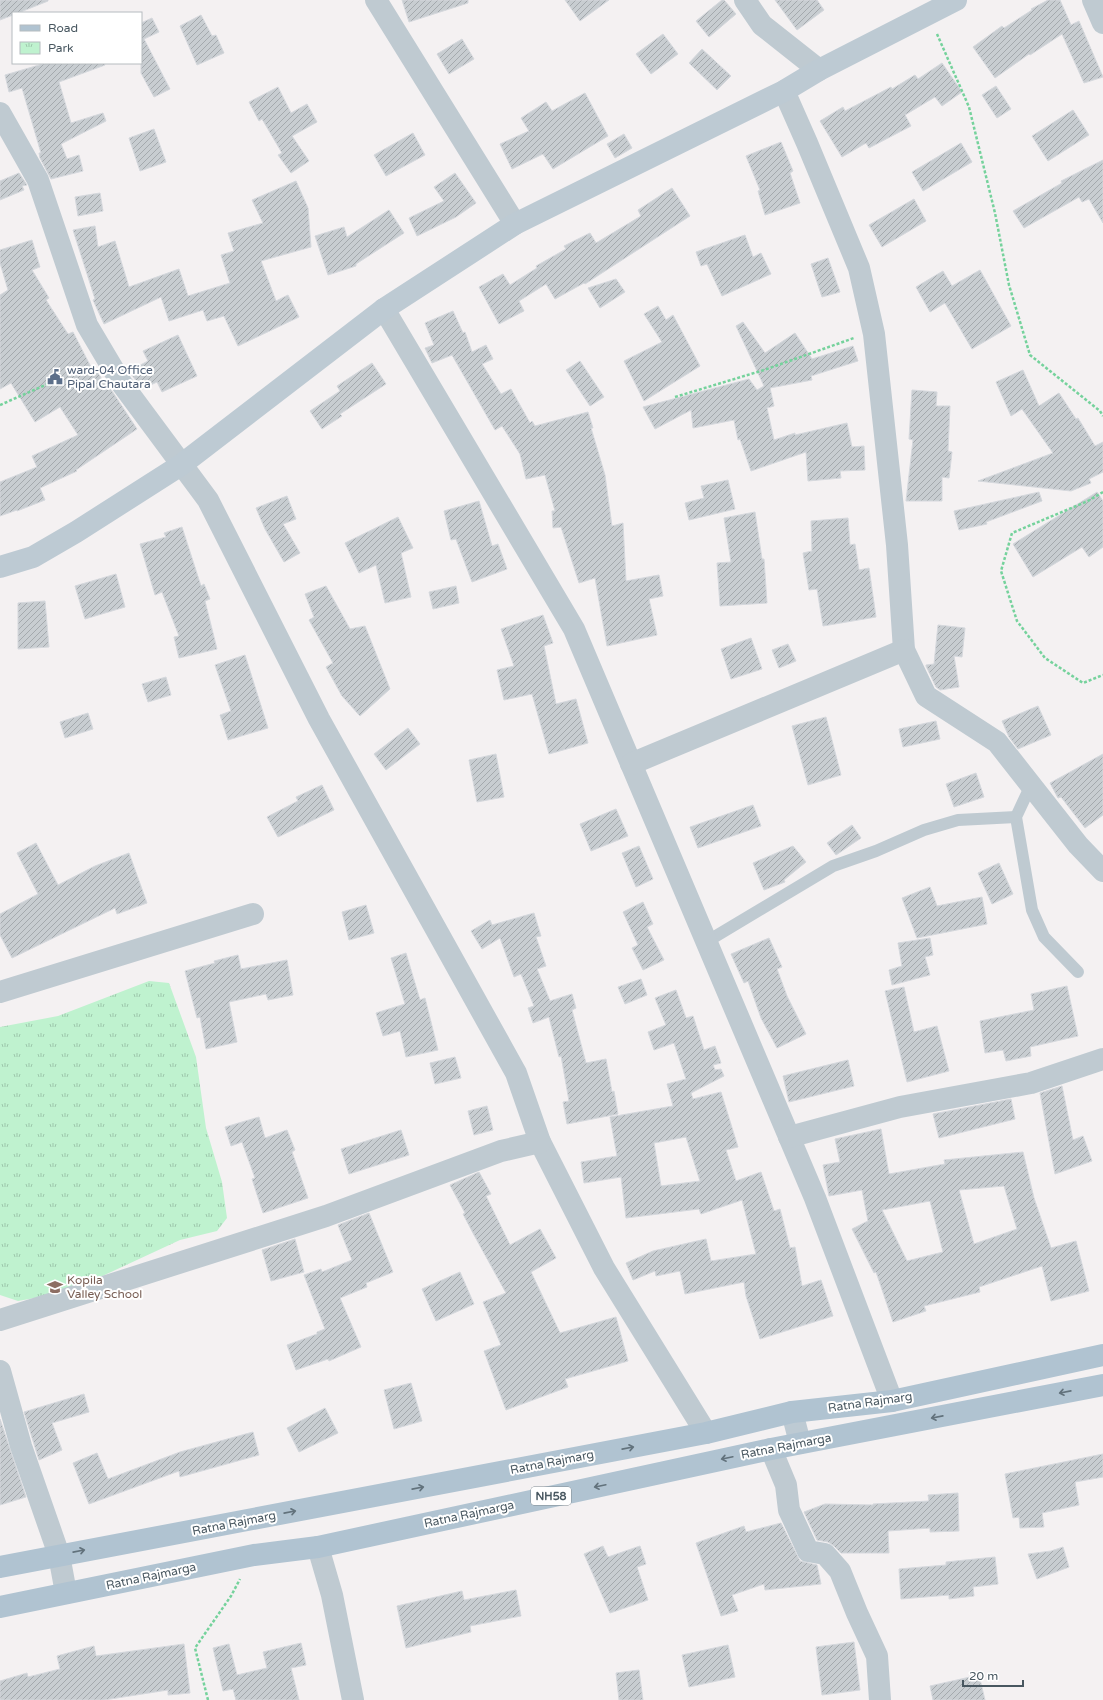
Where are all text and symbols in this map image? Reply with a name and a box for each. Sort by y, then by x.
legend [12,12,142,64]
text: Road [48,21,78,35]
text: Park [48,41,74,55]
place label: ward-04 Office Pipal Chautara [67,363,153,391]
public building icon: ward-04 Office Pipal Chautara [46,368,64,386]
place label: Kopila Valley School [67,1273,142,1301]
school or university icon: Kopila Valley School [46,1278,64,1296]
street label: Ratna Rajmarg [827,1389,913,1415]
one-way arrow [1059,1389,1072,1397]
one-way arrow [931,1413,944,1421]
street label: Ratna Rajmarga [740,1430,832,1462]
one-way arrow [621,1443,634,1451]
street label: Ratna Rajmarg [509,1447,595,1477]
one-way arrow [721,1455,734,1463]
one-way arrow [594,1482,607,1490]
one-way arrow [411,1484,424,1492]
road number: NH58 [531,1487,571,1505]
street label: Ratna Rajmarga [423,1498,515,1530]
street label: Ratna Rajmarg [191,1508,277,1538]
one-way arrow [283,1508,296,1516]
one-way arrow [73,1547,86,1555]
street label: Ratna Rajmarga [105,1560,197,1592]
scale bar [963,1662,1023,1688]
text: 20 m [969,1669,998,1683]

